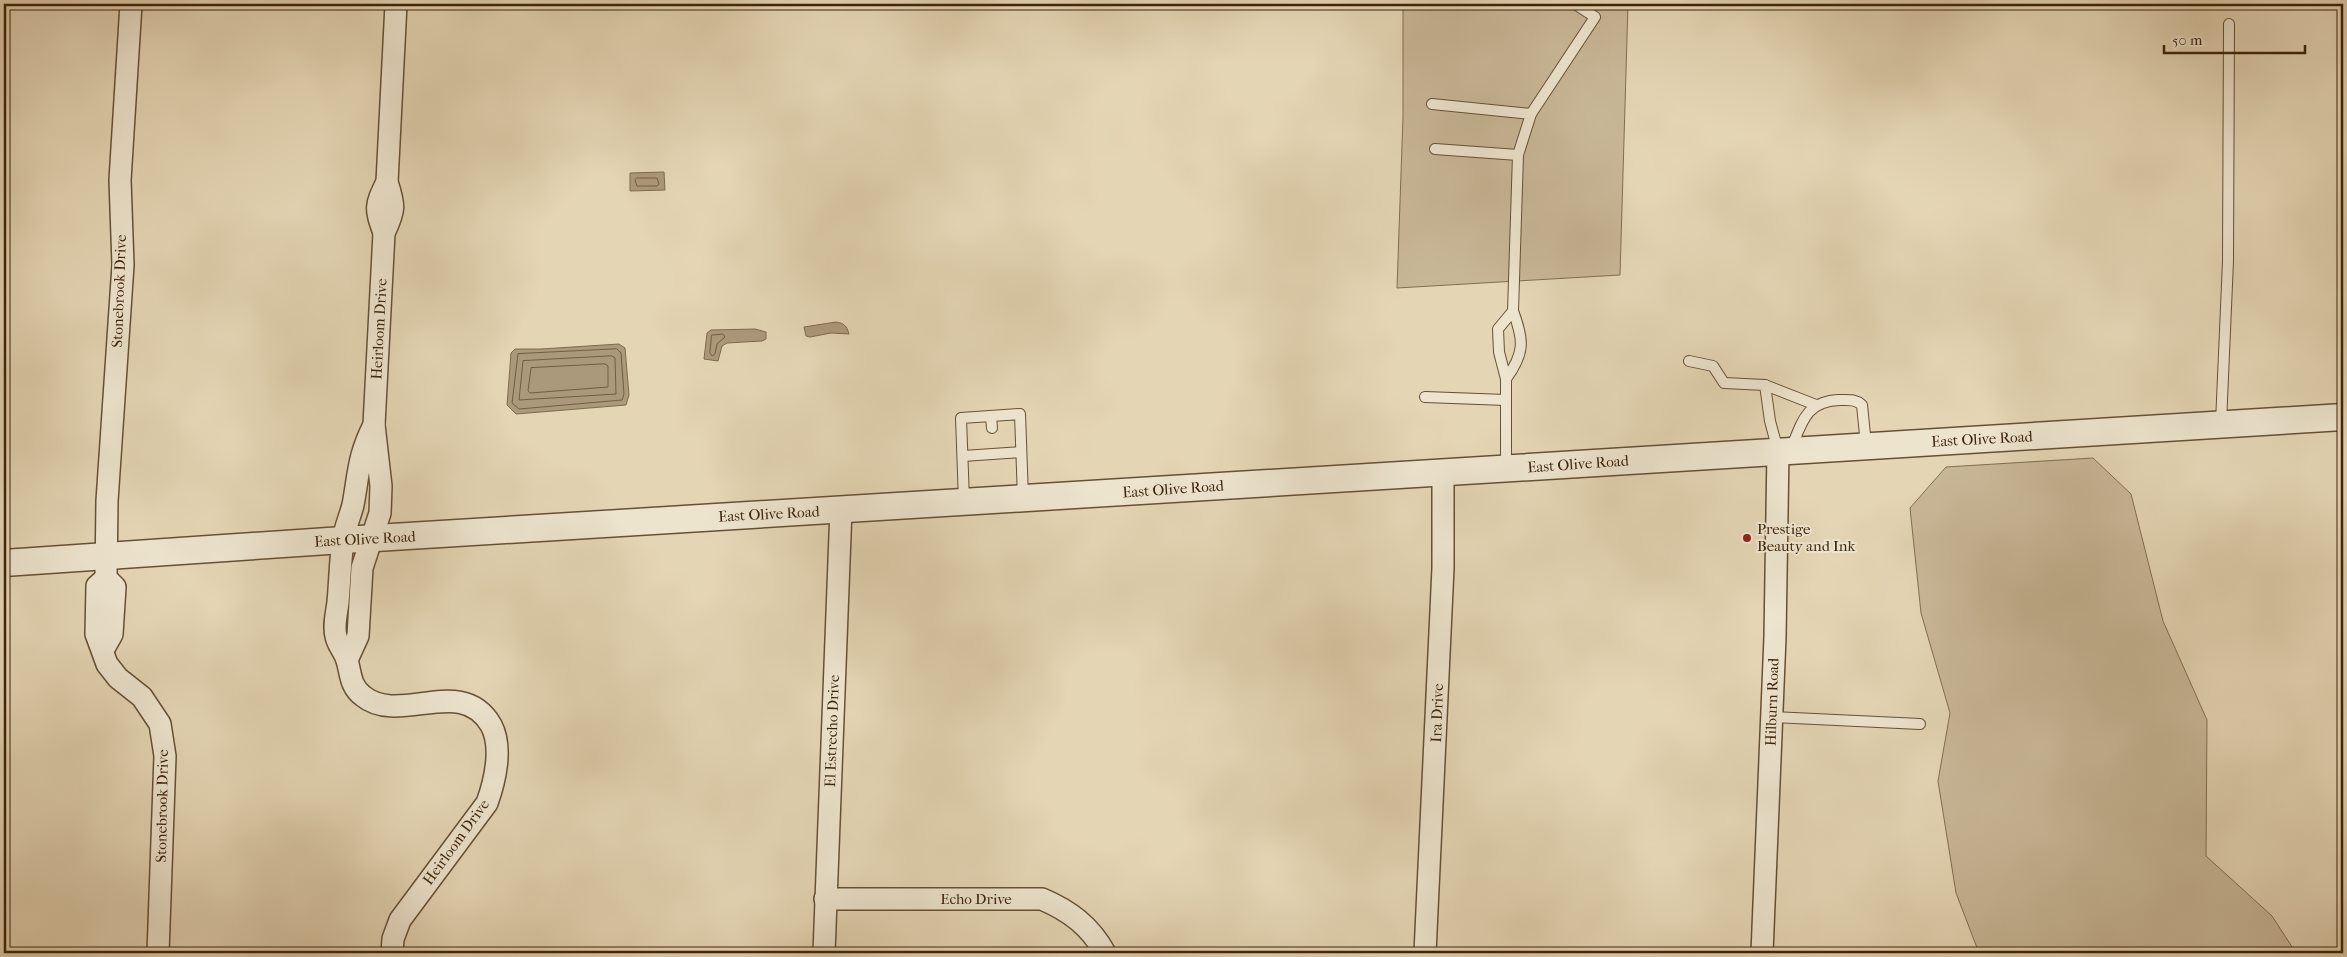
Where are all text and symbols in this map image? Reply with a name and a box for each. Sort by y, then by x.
scale bar [2164,22,2306,54]
text: 50 m [2172,31,2203,49]
street label: Stonebrook Drive [108,233,130,348]
street label: Heirloom Drive [367,277,391,380]
street label: East Olive Road [1931,427,2034,451]
street label: East Olive Road [1527,451,1630,477]
street label: East Olive Road [1122,476,1225,502]
street label: East Olive Road [718,502,821,526]
place label: Prestige Beauty and Ink [1757,520,1856,555]
street label: East Olive Road [314,527,417,551]
marker: Prestige Beauty and Ink [1741,532,1753,544]
street label: Hilburn Road [1761,657,1783,746]
street label: El Estrecho Drive [821,674,843,788]
street label: Ira Drive [1427,683,1447,743]
street label: Stonebrook Drive [152,749,172,863]
street label: Heirloom Drive [419,795,493,888]
street label: Echo Drive [940,890,1012,908]

